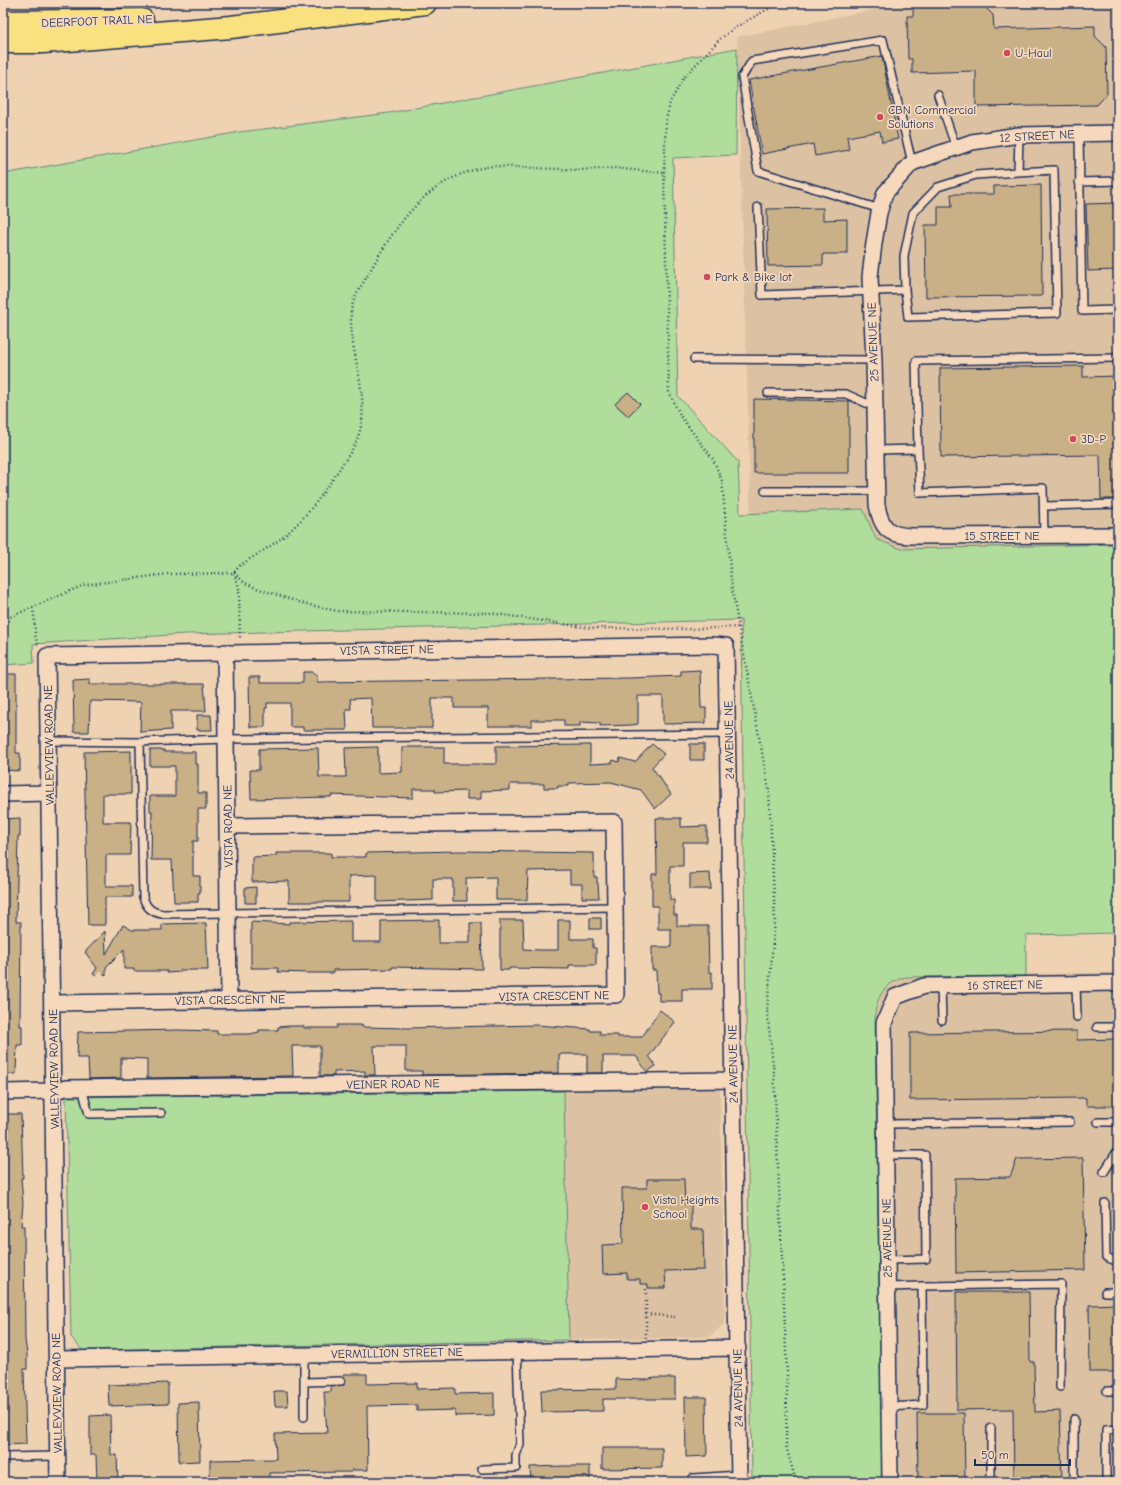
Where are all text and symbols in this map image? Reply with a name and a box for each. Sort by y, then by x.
street label: DEERFOOT TRAIL NE [41,12,153,30]
place label: U-Haul [1015,46,1052,60]
marker: U-Haul [1002,48,1012,58]
place label: CBN Commercial Solutions [888,103,976,131]
marker: CBN Commercial Solutions [875,112,885,122]
street label: 12 STREET NE [999,127,1075,145]
place label: Park & Bike lot [715,270,792,284]
marker: Park & Bike lot [702,272,712,282]
street label: 25 AVENUE NE [865,302,881,382]
place label: 3D-P [1081,432,1106,446]
marker: 3D-P [1068,434,1078,444]
street label: 15 STREET NE [964,529,1040,543]
street label: VISTA STREET NE [340,642,434,658]
street label: VALLEYVIEW ROAD NE [41,685,57,805]
street label: 24 AVENUE NE [721,701,737,779]
street label: VISTA ROAD NE [220,785,236,867]
street label: 16 STREET NE [967,977,1043,993]
street label: VISTA CRESCENT NE [499,988,609,1004]
street label: VISTA CRESCENT NE [175,992,285,1008]
street label: VALLEYVIEW ROAD NE [46,1009,62,1129]
street label: 24 AVENUE NE [725,1025,741,1103]
street label: VEINER ROAD NE [346,1076,440,1092]
place label: Vista Heights School [653,1193,719,1221]
street label: 25 AVENUE NE [879,1198,895,1278]
marker: Vista Heights School [640,1202,650,1212]
street label: VALLEYVIEW ROAD NE [49,1333,65,1453]
street label: VERMILLION STREET NE [331,1345,463,1361]
street label: 24 AVENUE NE [730,1349,746,1427]
scale bar [975,1441,1070,1467]
text: 50 m [981,1448,1009,1462]

